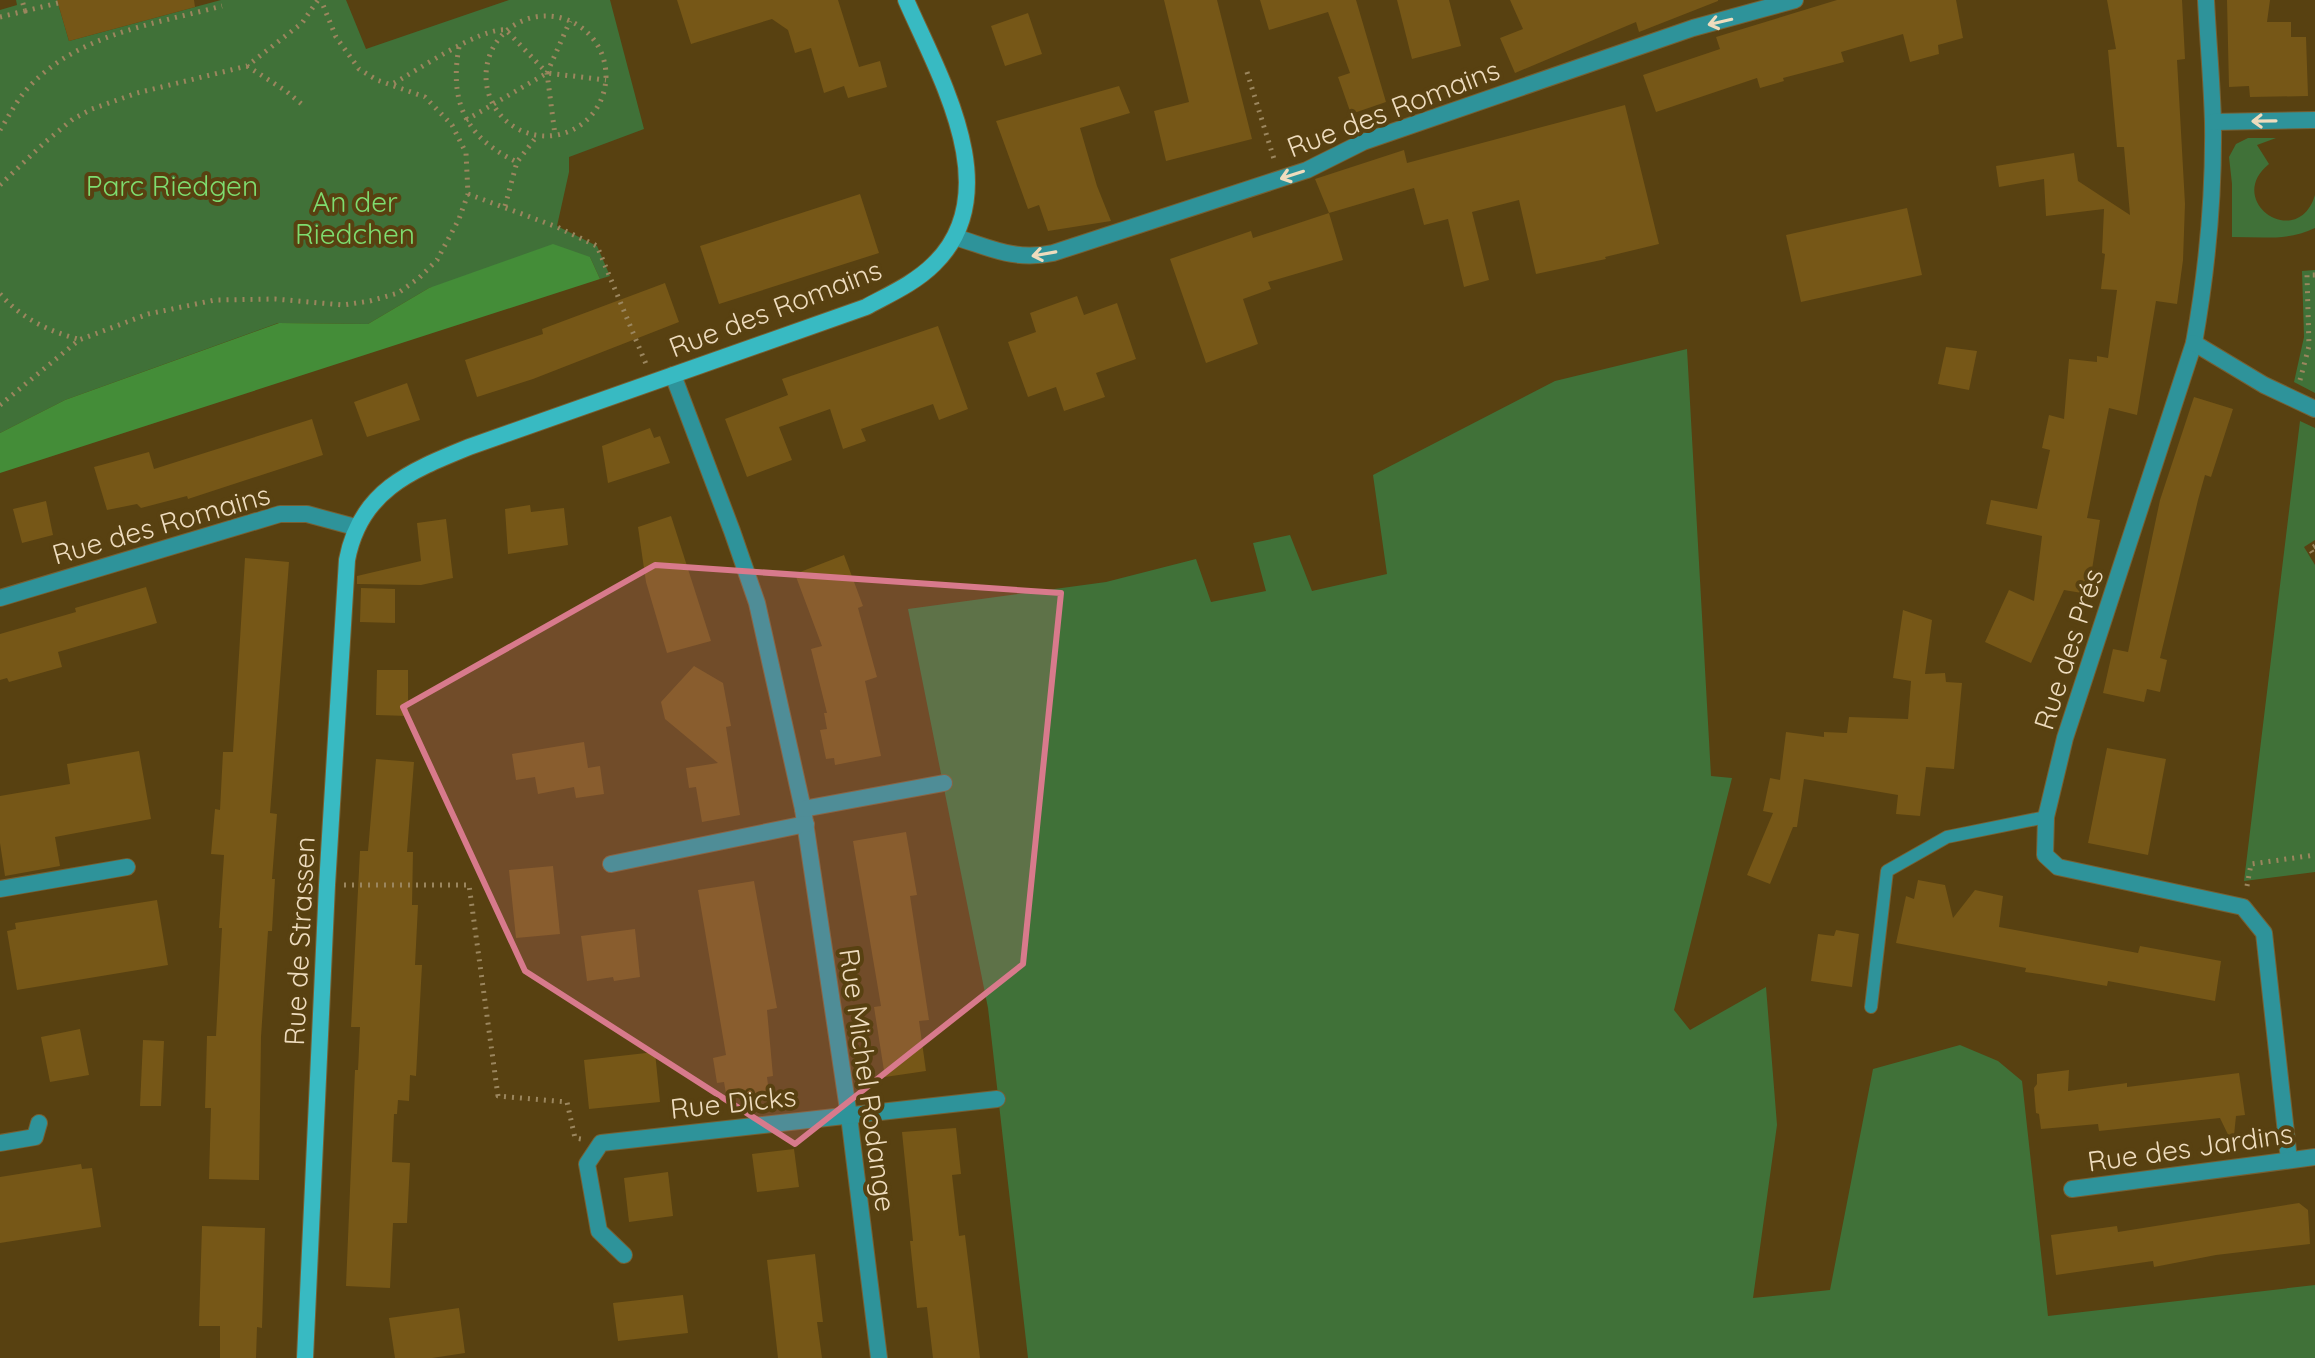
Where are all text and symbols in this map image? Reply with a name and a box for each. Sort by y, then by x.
one-way arrow [1708,15,1734,30]
street label: Rue des Romains [1282,51,1504,165]
one-way arrow [2251,113,2278,129]
park label: Parc Riedgen [86,168,258,203]
one-way arrow [1279,169,1304,184]
park label: An der Riedchen [295,184,415,251]
one-way arrow [1032,247,1057,262]
street label: Rue des Romains [664,251,886,365]
street label: Rue des Romains [48,476,274,572]
street label: Rue des Prés [2026,564,2110,734]
street label: Rue de Strassen [276,836,322,1046]
street label: Rue Michel Rodange [832,946,904,1214]
street label: Rue Dicks [668,1078,798,1126]
street label: Rue des Jardins [2085,1115,2295,1179]

